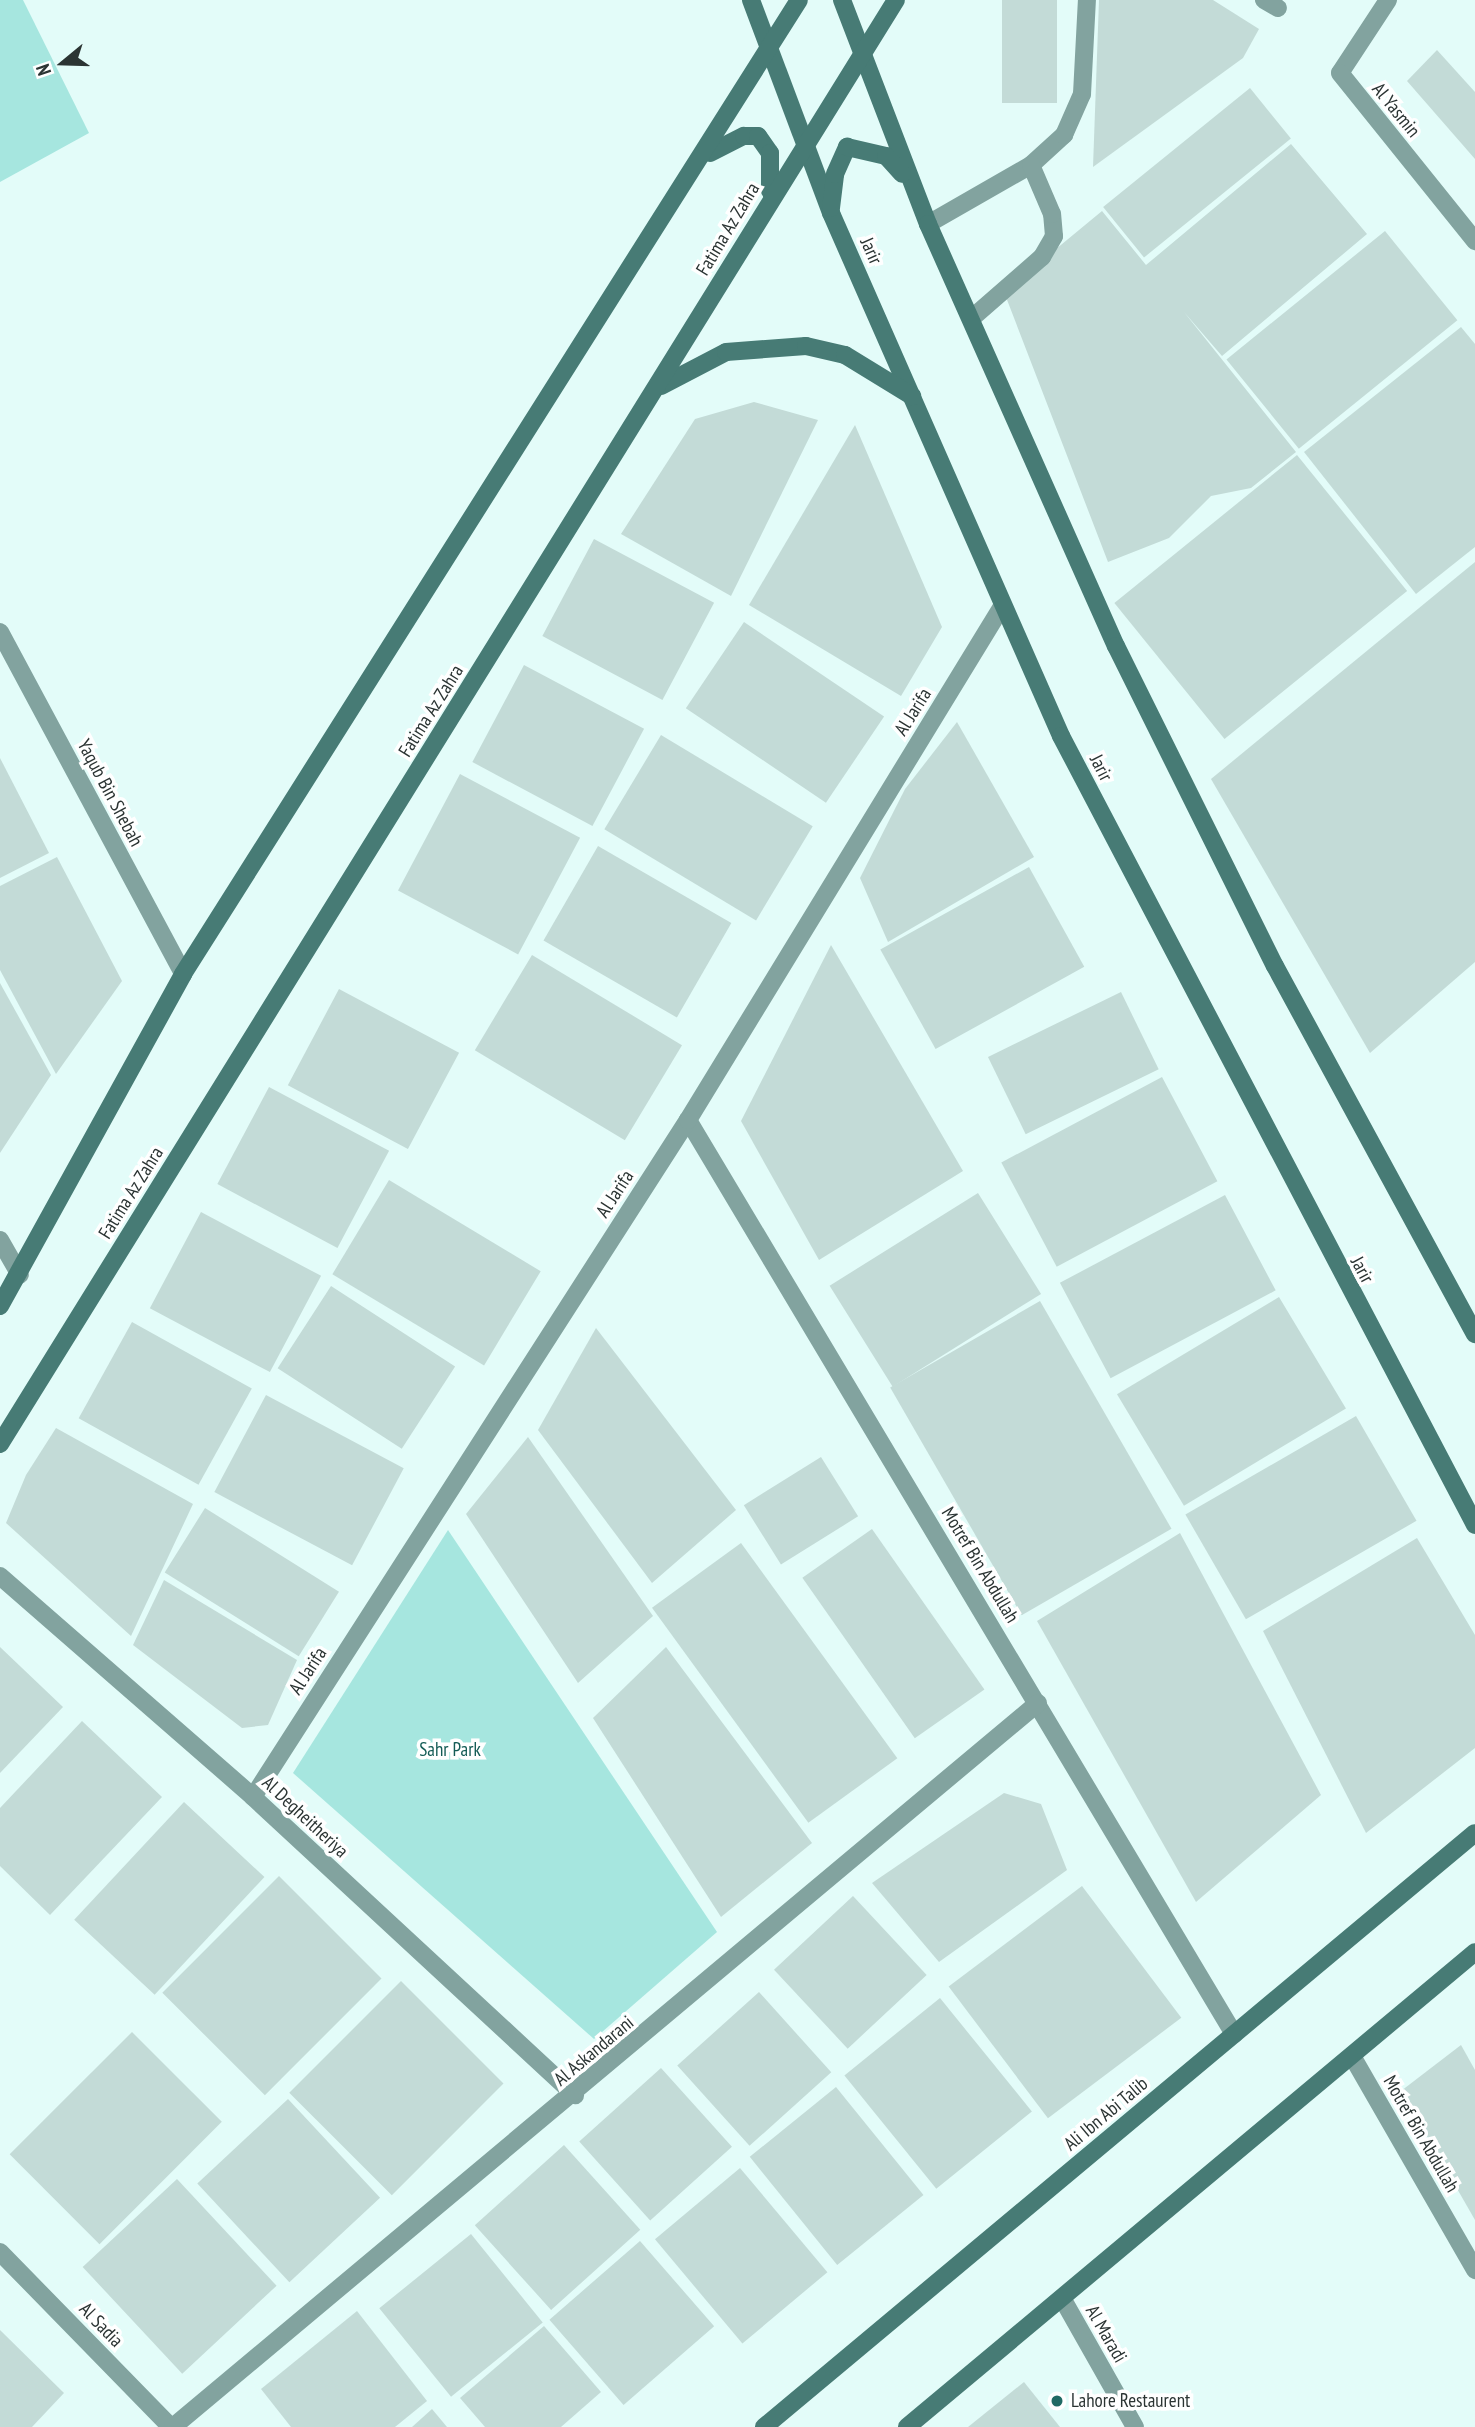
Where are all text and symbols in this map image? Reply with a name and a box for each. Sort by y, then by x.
north arrow [28,28,98,98]
text: N [30,61,56,79]
street label: Al Yasmin [1367,78,1425,142]
street label: Fatima Az Zahra [691,178,765,280]
street label: Jarir [855,234,887,268]
street label: Fatima Az Zahra [393,660,469,762]
street label: Al Jarifa [890,684,936,740]
street label: Yaqub Bin Shebah [72,736,148,850]
street label: Jarir [1085,751,1117,785]
street label: Fatima Az Zahra [93,1142,169,1244]
street label: Al Jarifa [591,1166,639,1222]
street label: Jarir [1346,1253,1378,1287]
street label: Motref Bin Abdullah [936,1503,1024,1627]
street label: Al Jarifa [284,1643,332,1699]
park label: Sahr Park [419,1739,481,1761]
street label: Al Degheitheriya [257,1771,353,1863]
street label: Al Askandarani [549,2011,639,2091]
street label: Motref Bin Abdullah [1378,2071,1464,2197]
street label: Ali Ibn Abi Talib [1059,2072,1153,2156]
street label: Al Sadia [74,2298,128,2352]
street label: Al Maradi [1081,2301,1131,2367]
place label: Lahore Restaurent [1071,2390,1190,2412]
marker: Lahore Restaurent [1049,2393,1065,2409]

